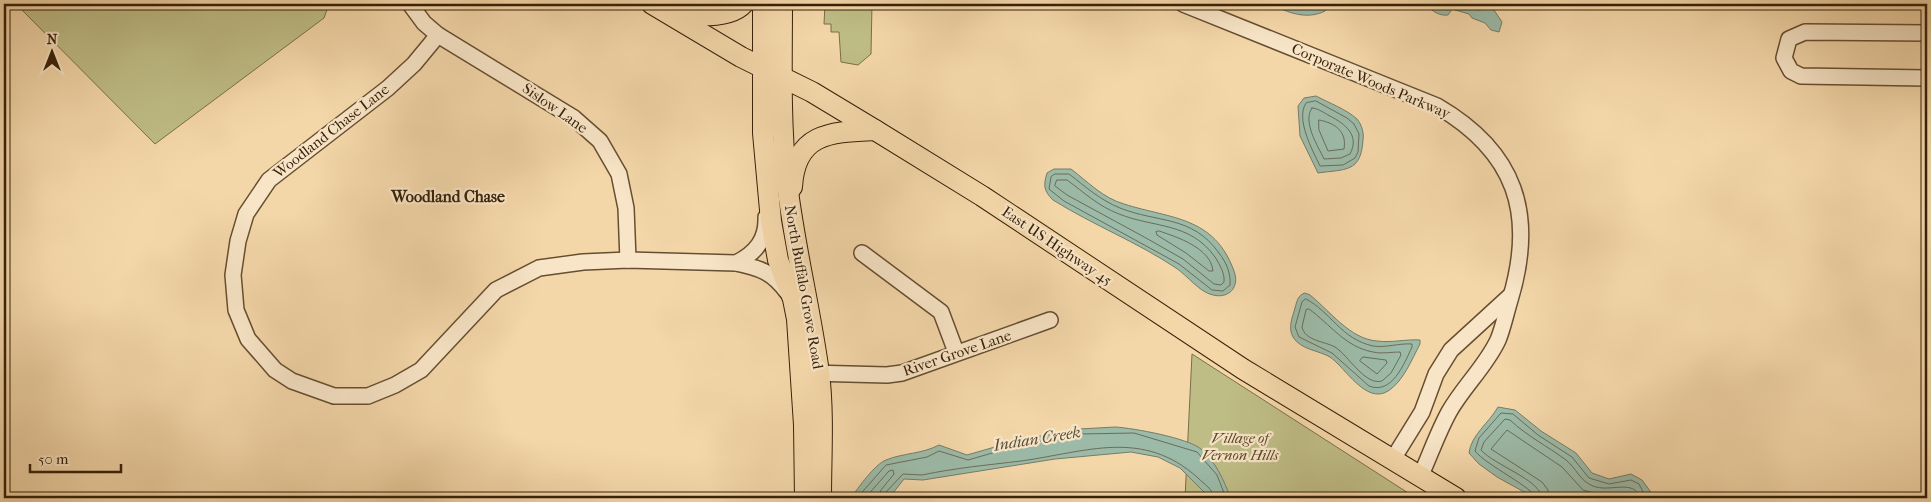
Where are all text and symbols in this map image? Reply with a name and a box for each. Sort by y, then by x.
north arrow [28,28,78,78]
text: N [47,31,58,48]
street label: Corporate Woods Parkway [1289,39,1454,123]
street label: Sislow Lane [519,79,592,137]
street label: Woodland Chase Lane [269,80,393,182]
district label: Woodland Chase [390,187,505,206]
street label: East US Highway 45 [998,202,1116,290]
street label: North Buffalo Grove Road [781,203,827,371]
street label: River Grove Lane [900,326,1014,380]
water label: Indian Creek [991,422,1082,455]
park label: Village of Vernon Hills [1202,429,1279,464]
scale bar [30,442,121,474]
text: 50 m [38,450,69,468]

